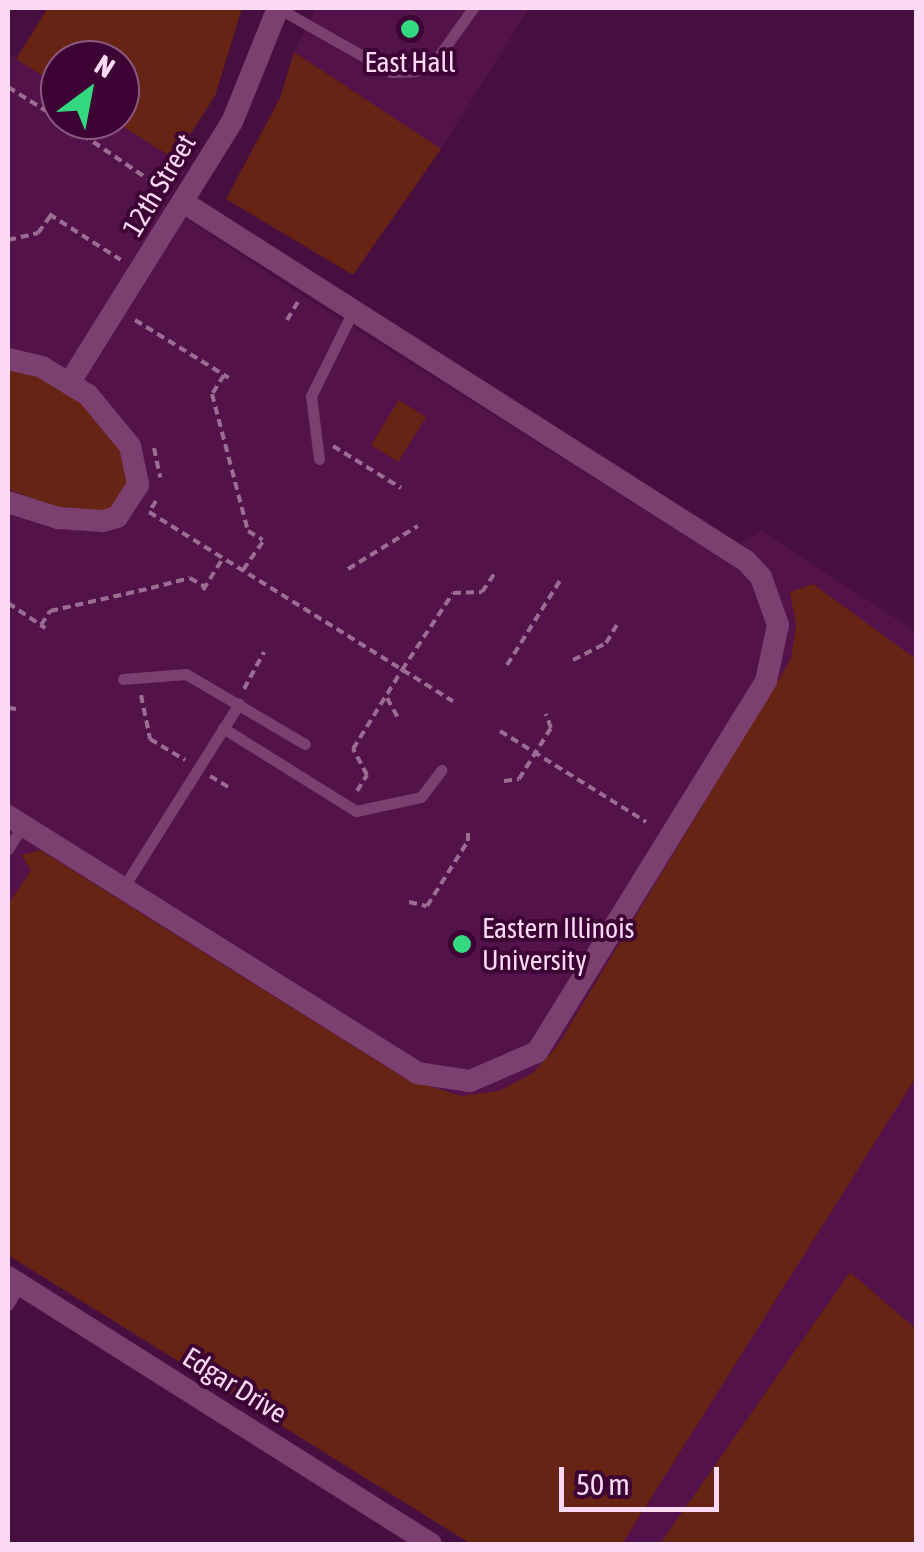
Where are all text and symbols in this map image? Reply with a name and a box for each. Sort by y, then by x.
marker: East Hall [399,18,421,40]
north arrow [40,40,140,140]
place label: East Hall [365,45,455,79]
text: N [89,48,120,84]
street label: 12th Street [115,128,203,242]
place label: Eastern Illinois University [482,911,634,977]
marker: Eastern Illinois University [451,933,473,955]
street label: Edgar Drive [177,1340,293,1430]
scale bar [564,1447,724,1509]
text: 50 m [576,1467,630,1501]

